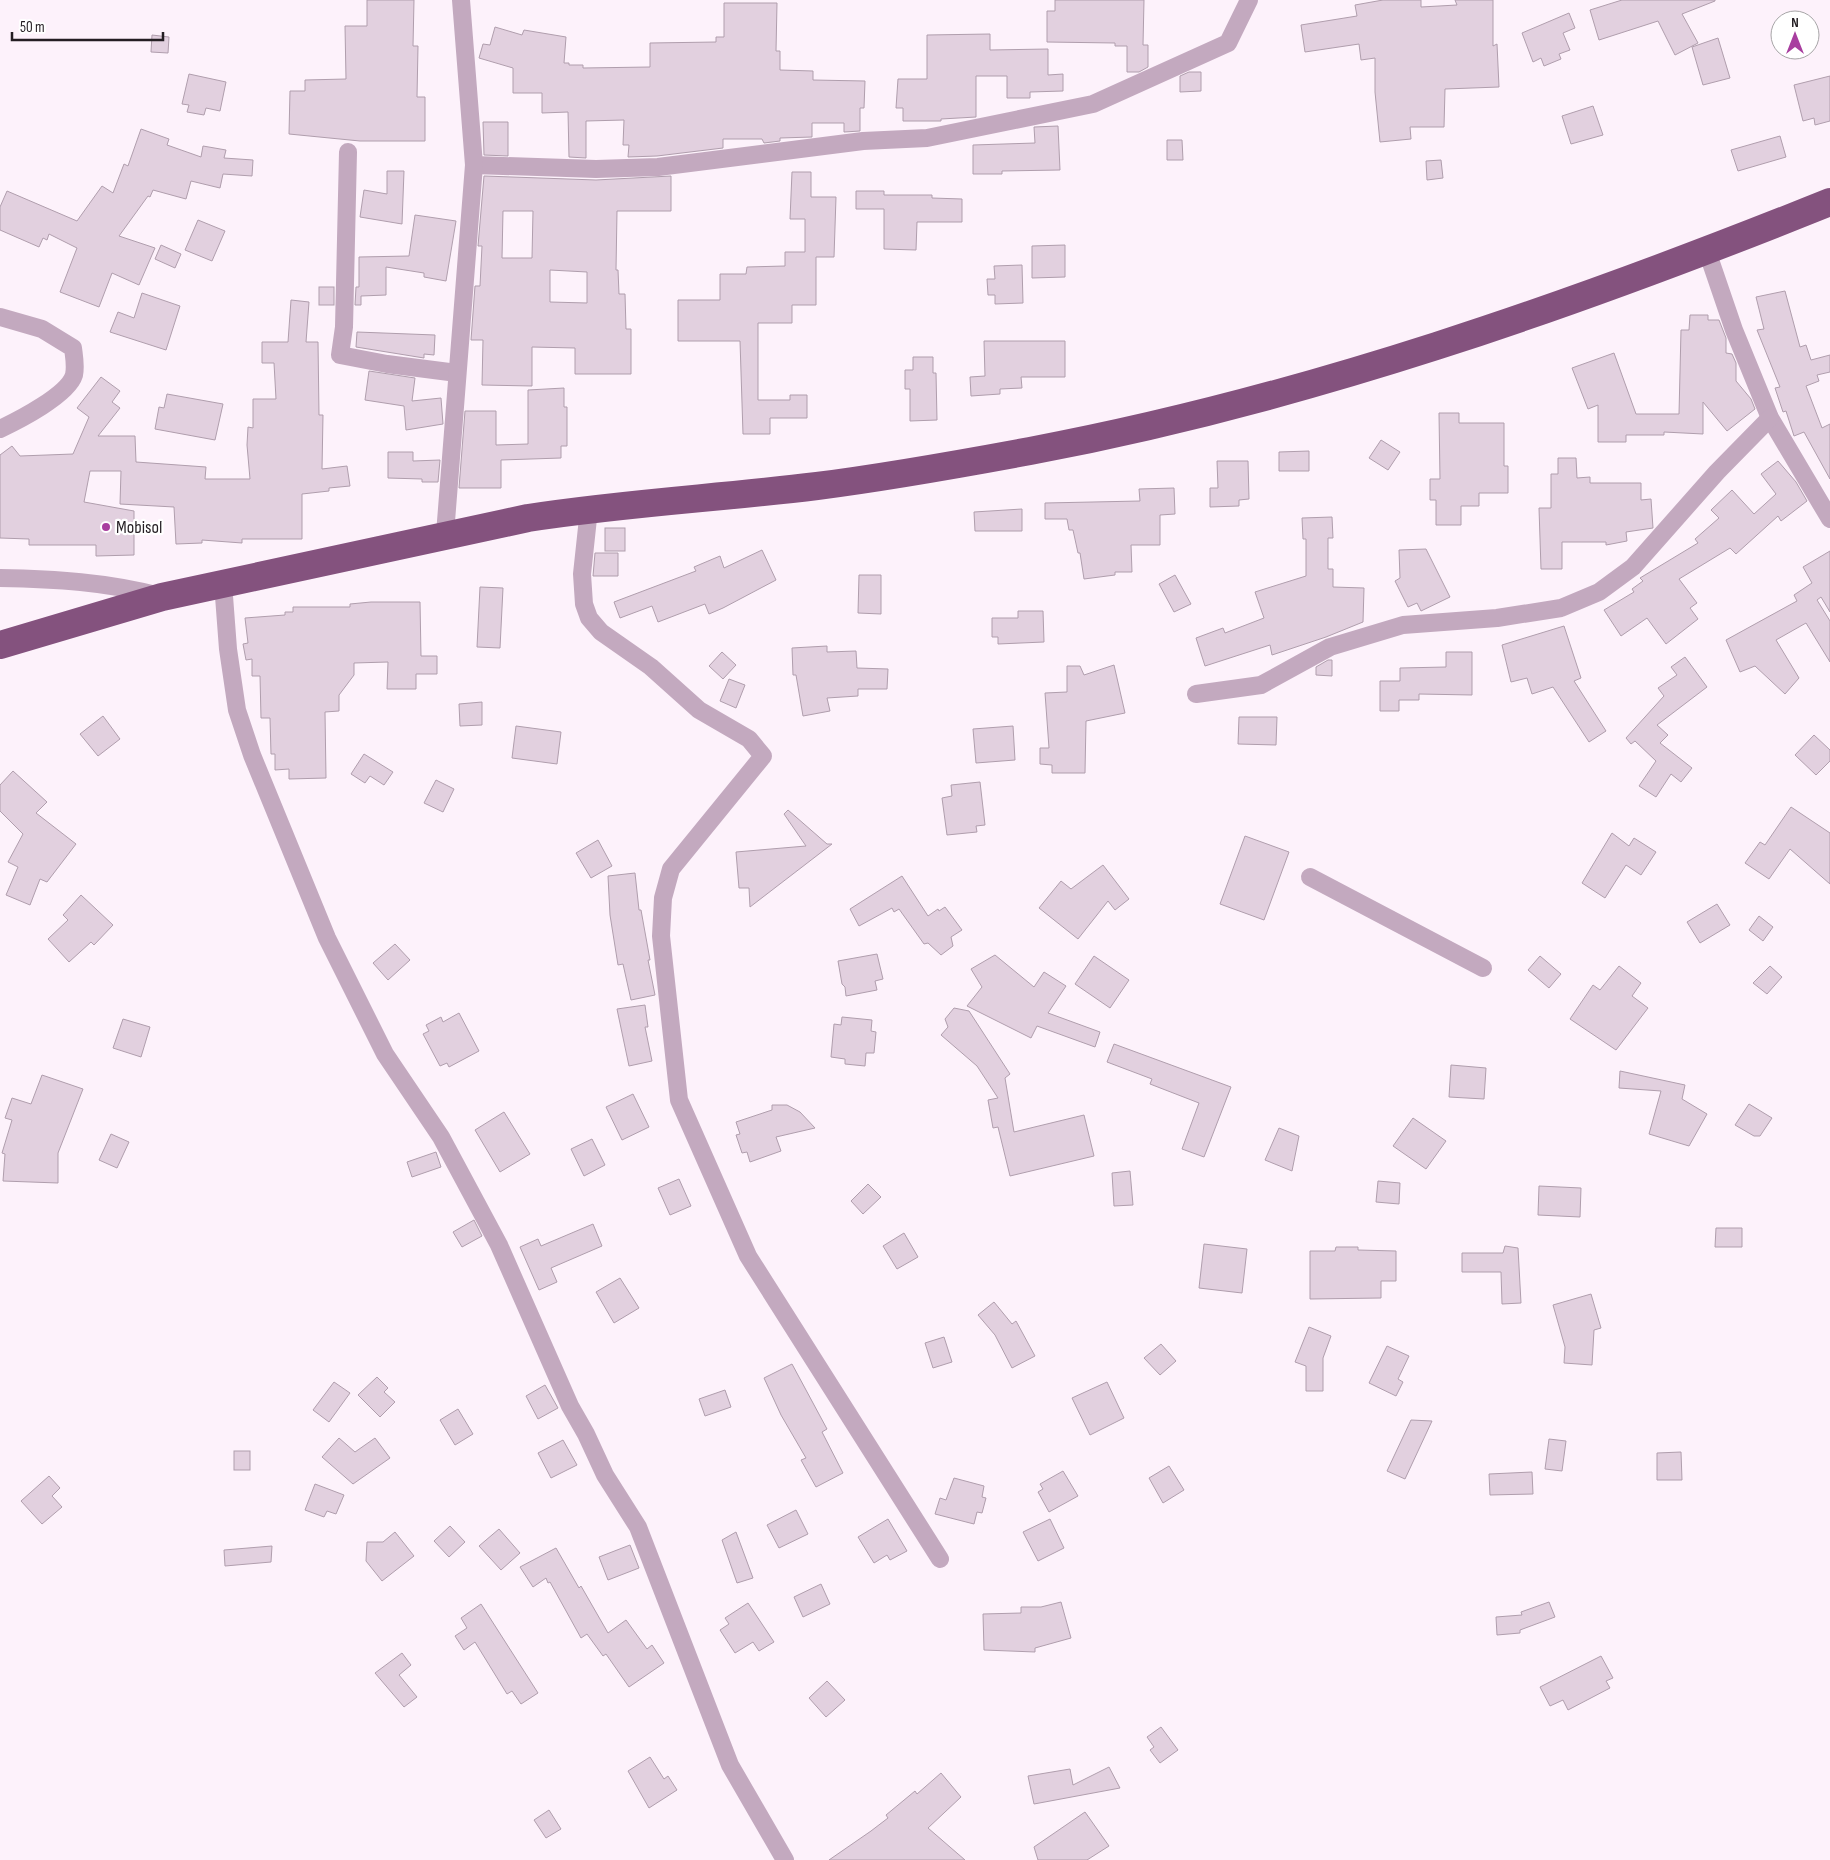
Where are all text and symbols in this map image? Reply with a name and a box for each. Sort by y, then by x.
scale bar [12,10,164,42]
north arrow [1770,10,1820,60]
text: N [1791,14,1799,31]
text: 50 m [20,18,45,37]
place label: Mobisol [116,517,162,538]
marker: Mobisol [100,521,112,533]

